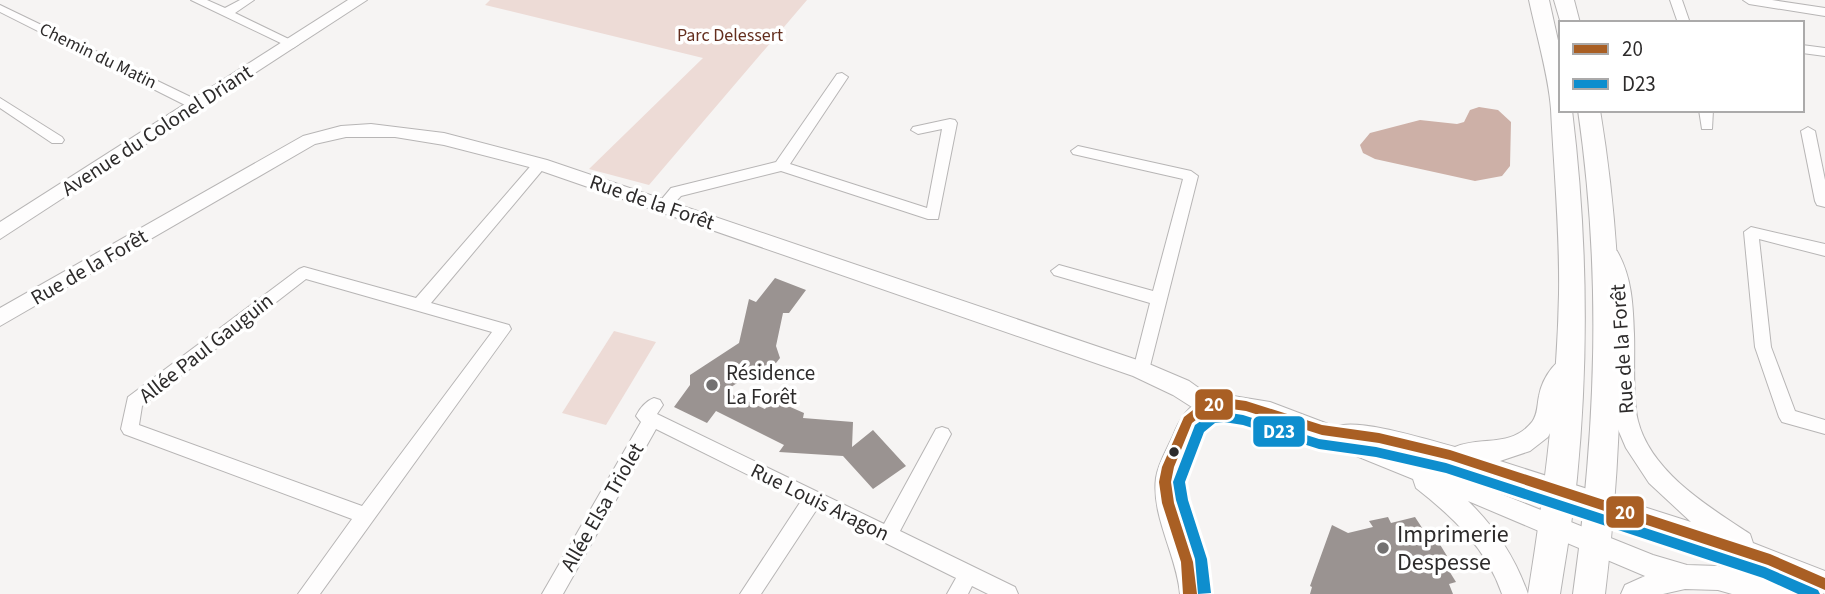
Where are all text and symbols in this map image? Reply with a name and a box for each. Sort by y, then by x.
street label: Chemin du Matin [35,17,161,95]
legend [1559,21,1804,112]
park label: Parc Delessert [677,23,783,48]
text: 20 [1622,34,1643,64]
street label: Avenue du Colonel Driant [56,57,258,203]
text: D23 [1622,69,1656,99]
street label: Rue de la Forêt [586,167,718,237]
street label: Rue de la Forêt [25,221,153,313]
street label: Rue de la Forêt [1602,283,1642,415]
street label: Allée Paul Gauguin [132,286,280,410]
place label: Résidence La Forêt [726,358,815,412]
marker: Résidence La Forêt [704,377,720,393]
line badge: 20 [1194,388,1234,421]
text: 20 [1204,392,1224,419]
line badge: D23 [1252,415,1306,448]
text: D23 [1263,419,1295,446]
street label: Allée Elsa Triolet [553,437,651,577]
unlabelled marker [1167,445,1181,459]
street label: Rue Louis Aragon [746,455,894,549]
line badge: 20 [1605,495,1645,529]
text: 20 [1615,500,1635,527]
place label: Imprimerie Despesse [1397,517,1509,580]
marker: Imprimerie Despesse [1375,540,1391,556]

